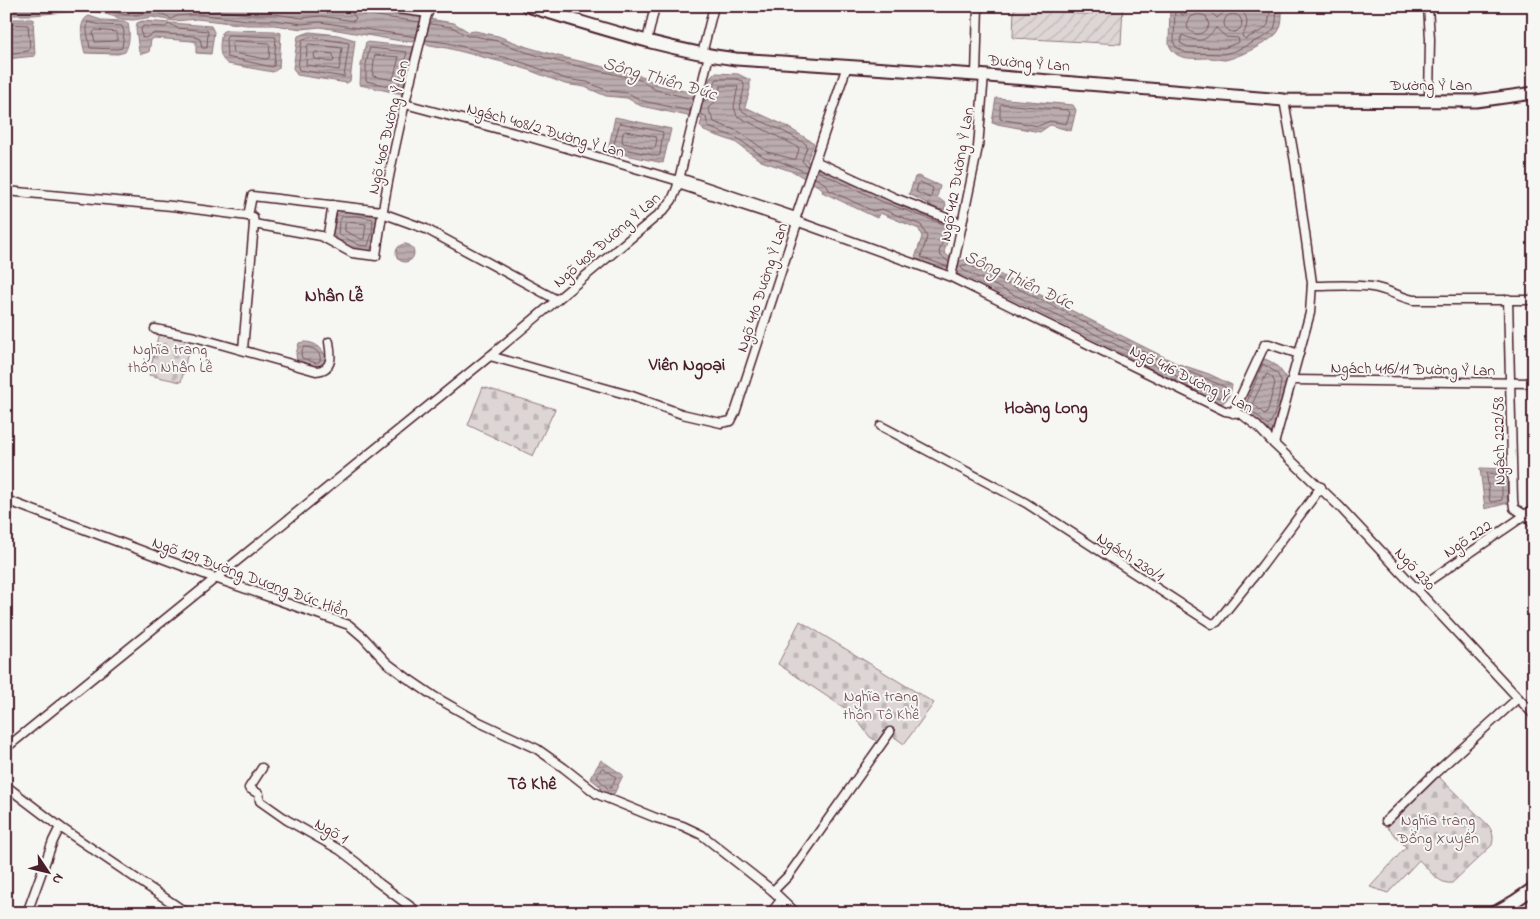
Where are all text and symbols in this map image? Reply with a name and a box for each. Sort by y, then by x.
street label: Đường Ỷ Lan [986,49,1071,79]
water label: Sông Thiên Đức [599,51,720,109]
street label: Ngõ 406 Đường Ỷ Lan [362,58,416,197]
street label: Đường Ỷ Lan [1389,74,1472,98]
street label: Ngách 408/2 Đường Ỷ Lan [464,97,627,165]
street label: Ngõ 412 Đường Ỷ Lan [934,105,982,243]
street label: Ngõ 408 Đường Ỷ Lan [548,187,667,294]
street label: Ngõ 410 Đường Ỷ Lan [731,220,795,356]
water label: Sông Thiên Đức [959,244,1078,318]
district label: Nhân Lễ [305,284,364,310]
park label: Nghĩa trang thôn Nhân Lễ [127,338,213,380]
street label: Ngõ 416 Đường Ỷ Lan [1125,339,1257,420]
district label: Viên Ngoại [648,353,725,380]
street label: Ngách 416/11 Đường Ỷ Lan [1330,357,1496,383]
district label: Hoàng Long [1004,396,1088,423]
street label: Ngách 222/58 [1487,396,1513,486]
street label: Ngõ 222 [1439,515,1497,565]
street label: Ngách 230/1 [1091,527,1168,589]
street label: Ngõ 129 Đường Dương Đức Hiền [149,531,352,625]
street label: Ngõ 230 [1388,542,1441,597]
park label: Nghĩa trang thôn Tô Khê [843,685,920,727]
district label: Tô Khê [508,772,557,798]
park label: Nghĩa trang Đổng Xuyên [1396,809,1479,851]
street label: Ngõ 1 [310,812,352,851]
north arrow [22,846,72,896]
text: N [46,869,69,888]

